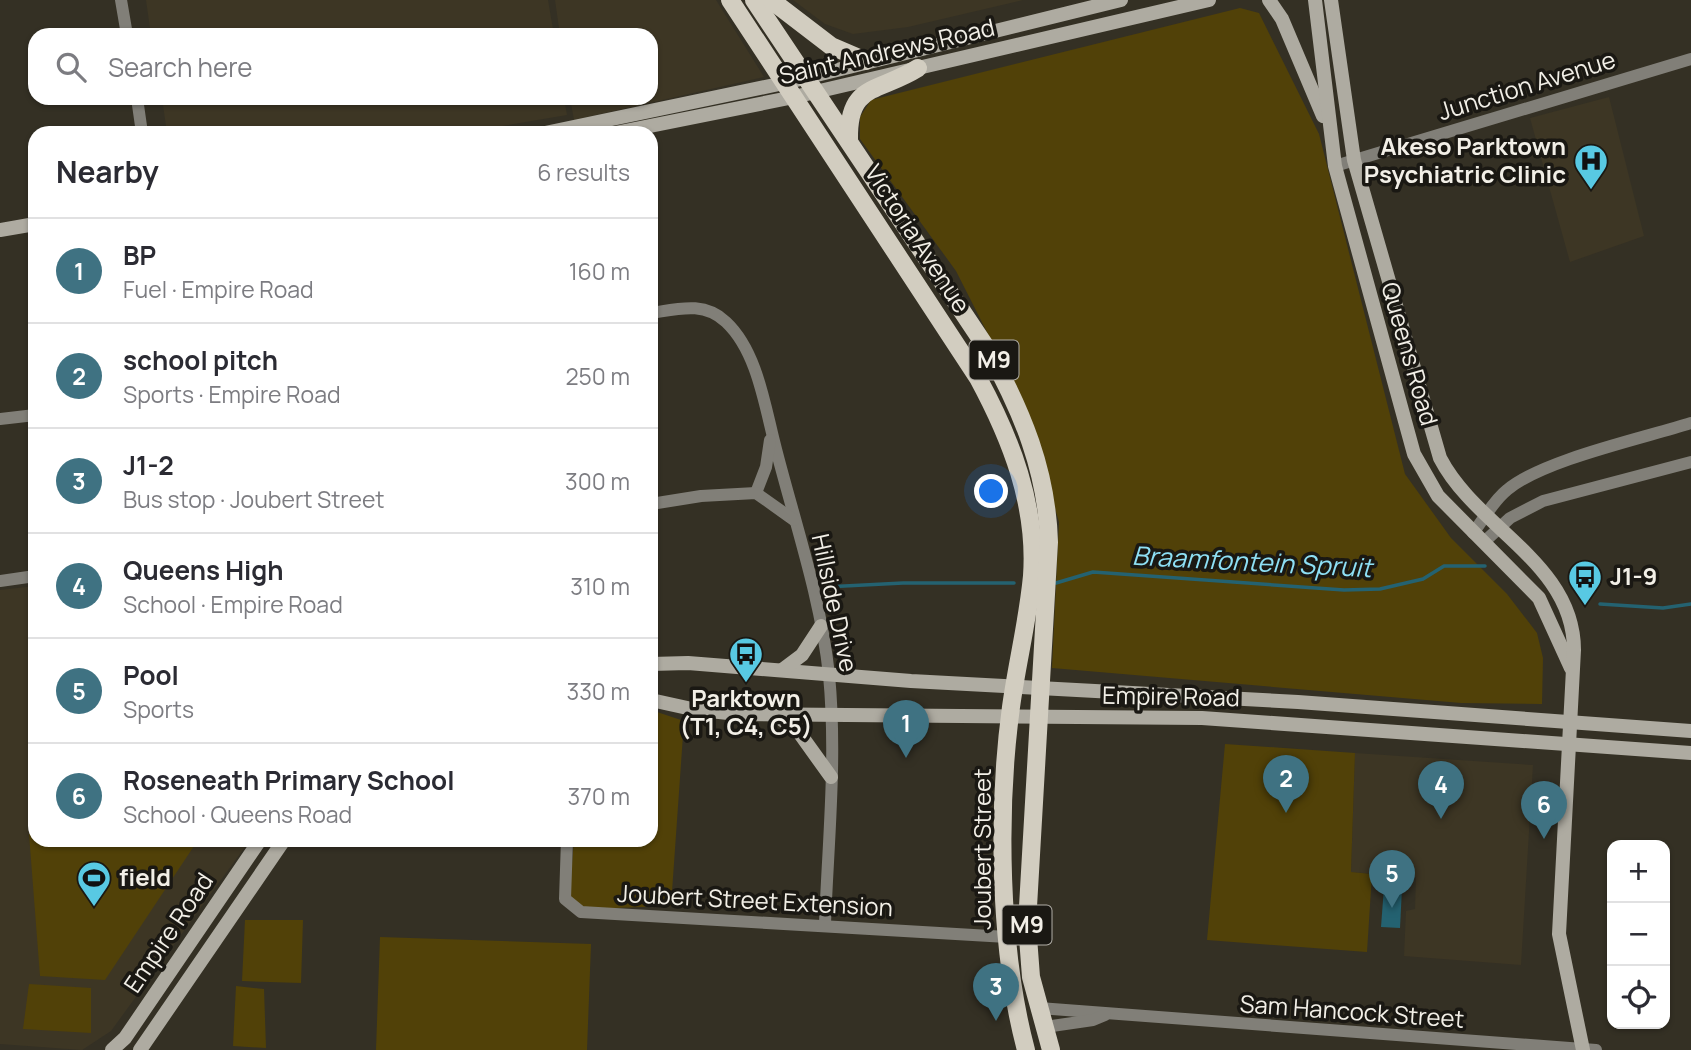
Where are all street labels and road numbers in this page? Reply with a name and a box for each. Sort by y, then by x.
street label: Saint Andrews Road [776,10,998,91]
street label: Junction Avenue [1434,42,1619,127]
street label: Victoria Avenue [858,158,979,319]
street label: Queens Road [1374,278,1447,429]
road number: M9 [970,340,1018,380]
street label: Hillside Drive [805,530,866,675]
street label: Empire Road [1102,678,1240,713]
street label: Joubert Street [965,768,998,930]
street label: Empire Road [116,866,220,999]
street label: Joubert Street Extension [616,876,894,923]
road number: M9 [1002,906,1052,944]
street label: Sam Hancock Street [1239,986,1465,1035]

